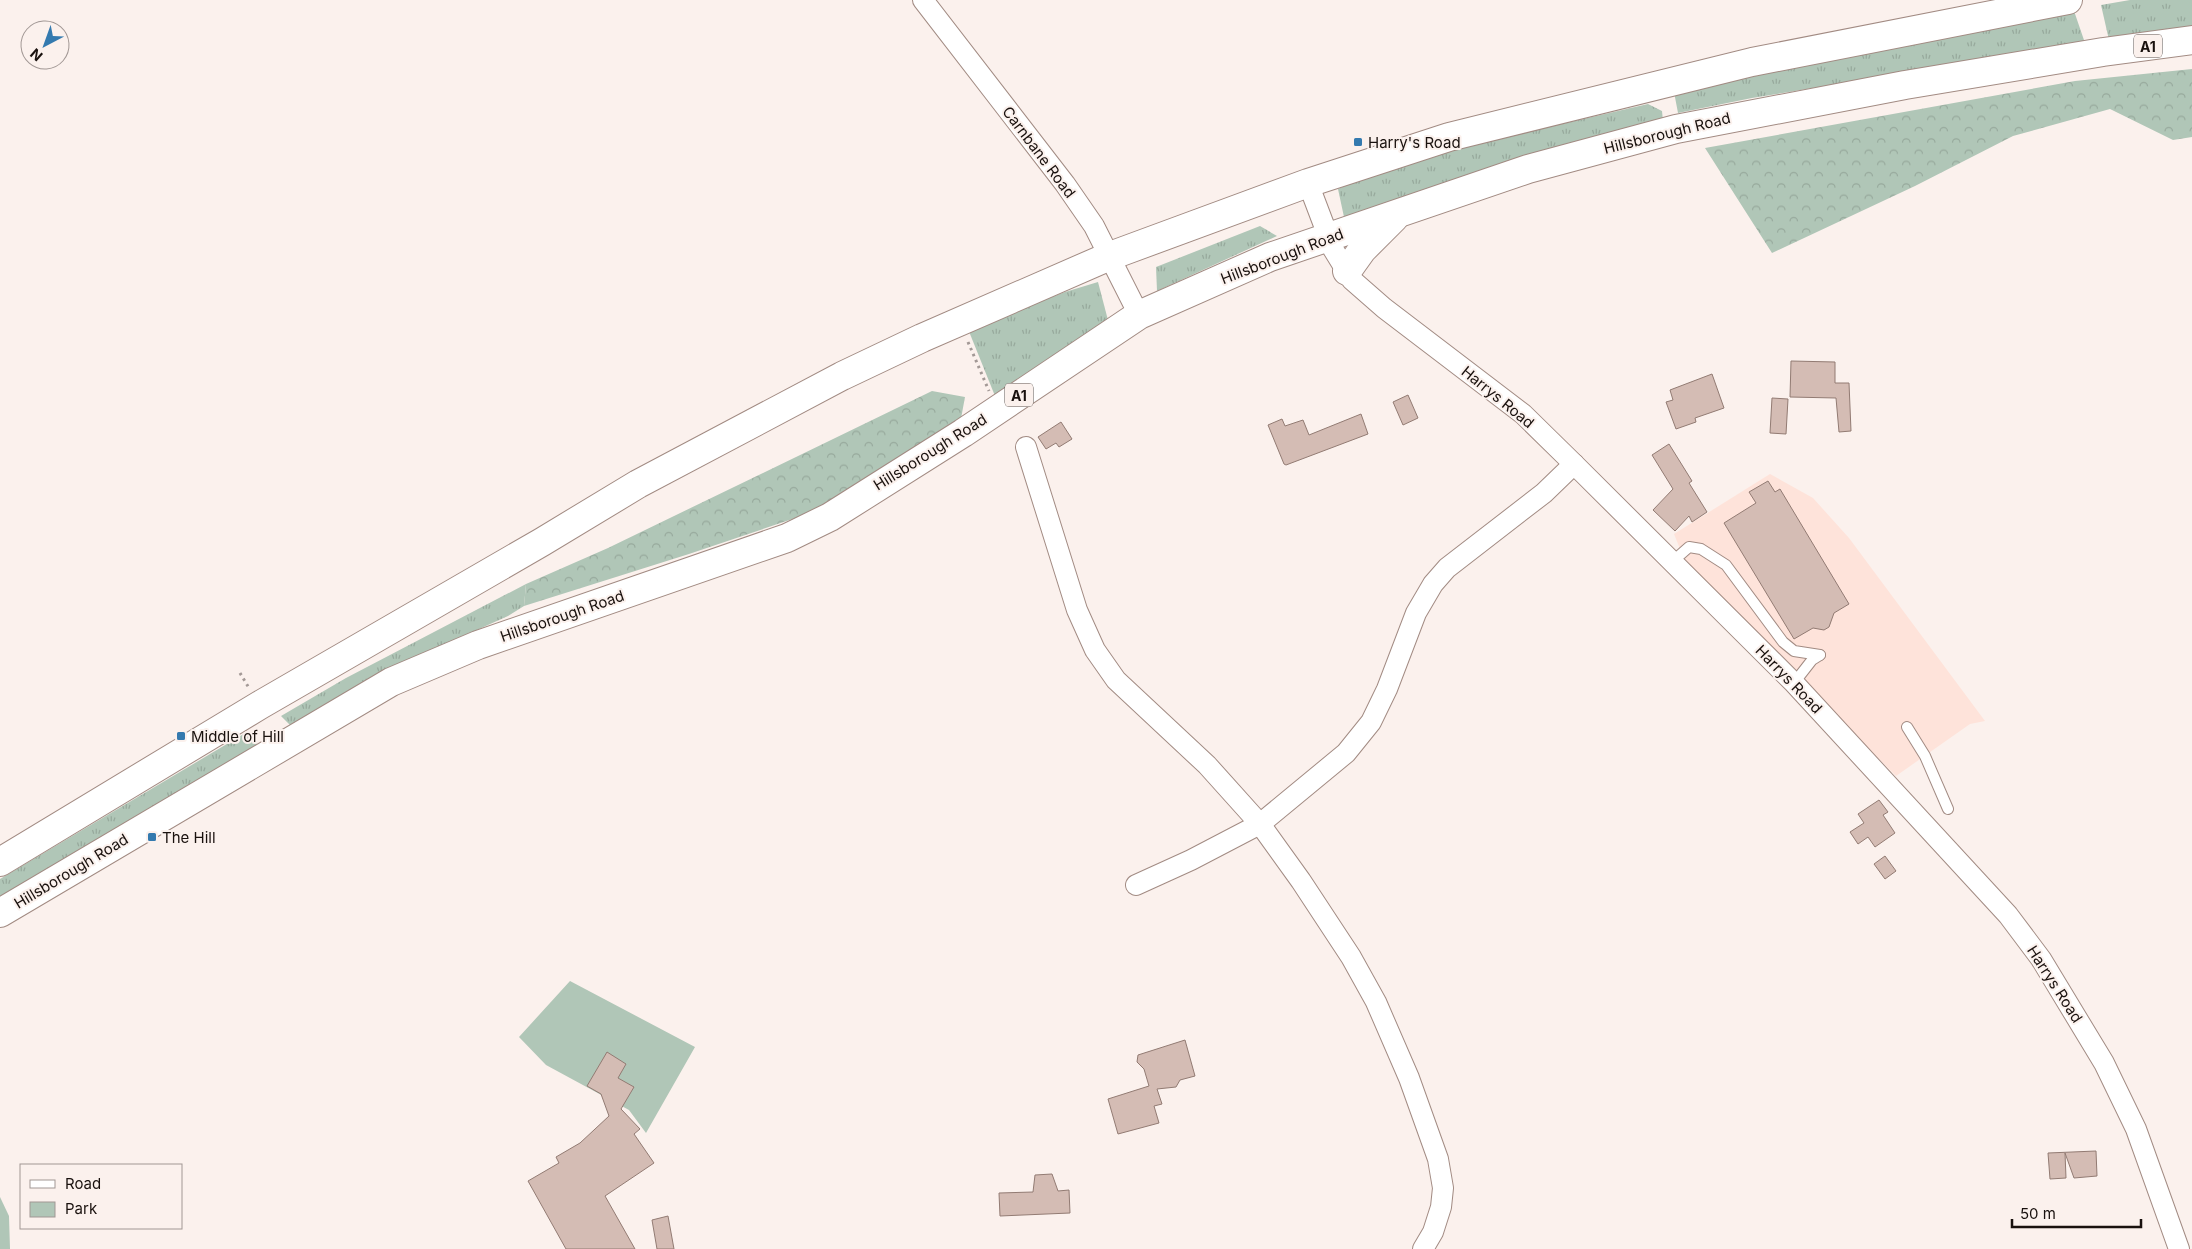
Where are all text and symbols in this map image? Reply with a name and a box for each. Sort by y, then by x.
north arrow [20,20,70,70]
road number: A1 [2134,34,2162,58]
text: N [27,45,46,65]
street label: Carnbane Road [998,102,1080,202]
street label: Hillsborough Road [1602,108,1732,158]
place label: Harry's Road [1368,133,1461,152]
marker: Harry's Road [1352,136,1364,148]
street label: Hillsborough Road [1218,224,1346,288]
street label: Harrys Road [1458,362,1538,432]
road number: A1 [1005,384,1033,406]
street label: Hillsborough Road [870,410,990,494]
street label: Hillsborough Road [498,586,626,646]
street label: Harrys Road [1752,641,1826,717]
place label: Middle of Hill [191,727,284,746]
marker: Middle of Hill [175,730,187,742]
place label: The Hill [162,828,216,847]
street label: Hillsborough Road [10,829,132,913]
marker: The Hill [146,831,158,843]
street label: Harrys Road [2023,942,2087,1026]
legend [20,1164,182,1229]
text: Road [65,1174,101,1193]
scale bar [2012,1196,2141,1228]
text: Park [65,1199,98,1218]
text: 50 m [2020,1204,2056,1223]

